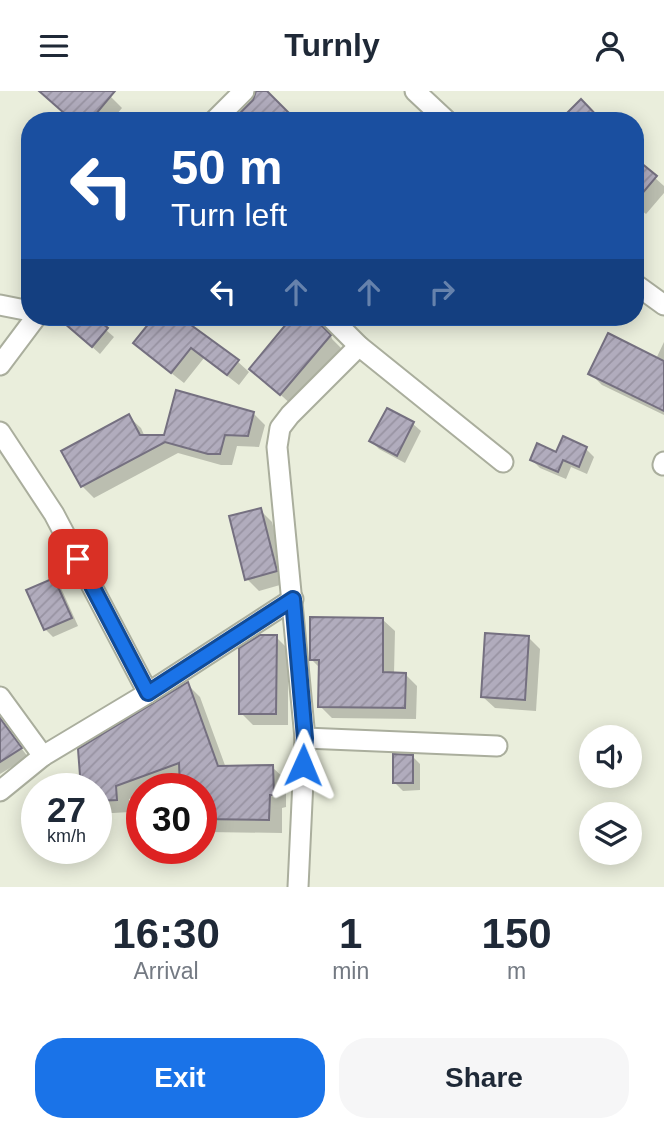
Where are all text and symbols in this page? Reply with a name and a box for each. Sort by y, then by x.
icon: menu [35,27,73,65]
text: Turnly [284,27,380,63]
icon: person [591,27,629,65]
icon: left [56,140,147,231]
text: 50 m [171,140,283,194]
text: Turn left [171,197,287,233]
icon: left [204,273,242,311]
icon: ahead [277,273,315,311]
icon: ahead [350,273,388,311]
icon: right [423,273,461,311]
pin [48,529,108,589]
icon: arrive [59,540,97,578]
map controls [579,725,642,865]
button: sound [579,725,642,788]
position arrow [266,728,340,802]
speed limit sign: 30 [126,773,217,864]
text: 27 [47,790,86,829]
button: layers [579,802,642,865]
text: km/h [47,826,86,846]
text: 16:30 [112,910,220,957]
text: 1 [339,910,362,957]
text: 150 [482,910,552,957]
text: Arrival [133,958,199,984]
text: min [332,958,369,984]
text: m [507,958,526,984]
button: Exit [35,1038,325,1118]
button: Share [339,1038,629,1118]

